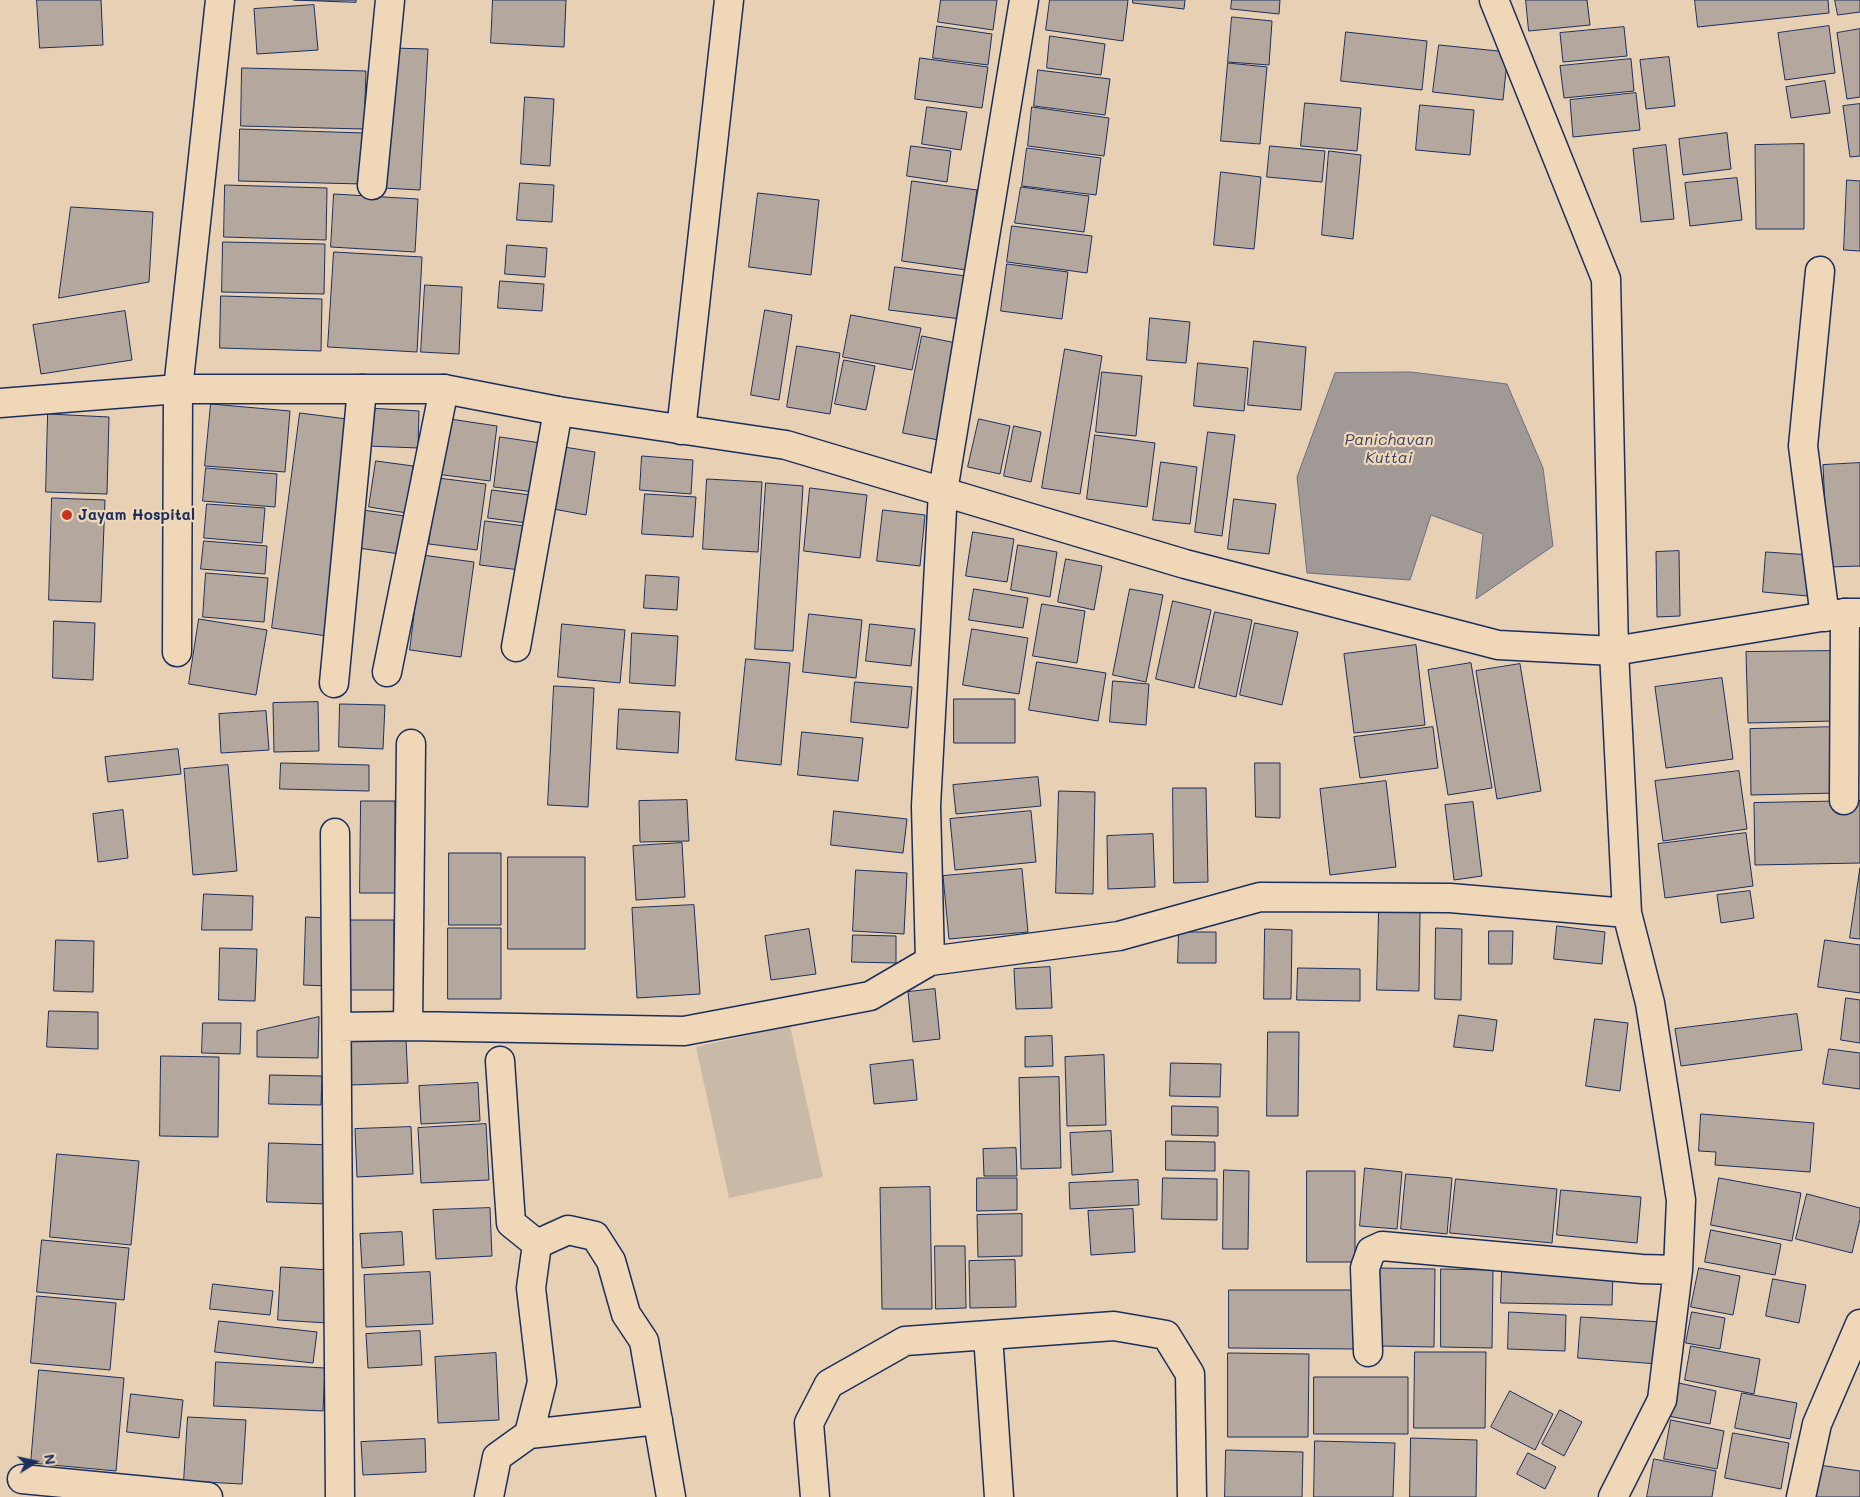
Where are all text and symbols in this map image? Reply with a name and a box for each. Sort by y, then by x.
water label: Panichavan Kuttai [1344,430,1434,468]
place label: Jayam Hospital [78,506,195,524]
marker: Jayam Hospital [60,508,74,522]
north arrow [10,1437,60,1487]
text: N [40,1452,61,1466]

